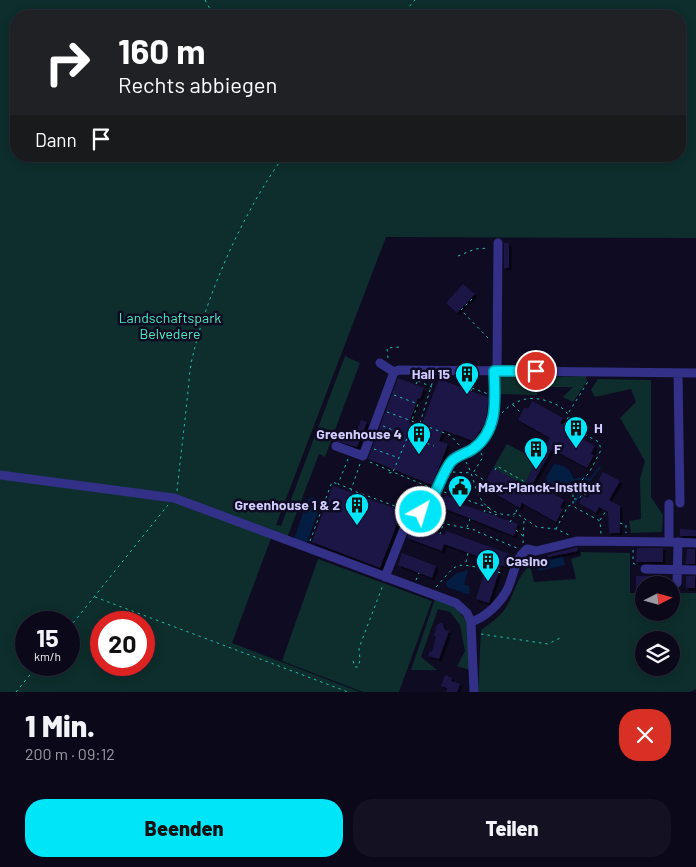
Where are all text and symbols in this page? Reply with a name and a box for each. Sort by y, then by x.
text: 160 m [118,29,205,71]
icon: right [35,30,100,95]
text: Rechts abbiegen [118,71,277,97]
icon: arrive [87,125,115,153]
text: Dann [35,128,77,151]
park label: Landschaftspark Belvedere [119,309,221,342]
pin [515,350,557,392]
icon: arrive [522,357,550,385]
building icon: Hall 15 [454,361,480,395]
place label: Hall 15 [412,365,450,382]
building icon: H [563,415,589,449]
place label: H [594,419,603,436]
building icon: Greenhouse 4 [406,421,432,455]
place label: Greenhouse 4 [316,425,402,442]
building icon: F [523,436,549,470]
place label: F [554,440,562,457]
public building icon: Max-Planck-Institut [447,474,473,508]
place label: Max-Planck-Institut [478,478,601,495]
position arrow [394,485,446,537]
building icon: Greenhouse 1 & 2 [344,492,370,526]
place label: Greenhouse 1 & 2 [235,496,340,513]
building icon: Casino [475,548,501,582]
place label: Casino [506,552,548,569]
north arrow [635,576,680,621]
map controls [635,576,680,676]
speed limit sign: 20 [90,611,155,676]
text: 15 [36,622,59,652]
button: layers [635,631,680,676]
text: km/h [34,649,61,663]
text: 1 Min. [25,707,95,743]
button: close [619,709,671,761]
text: 200 m · 09:12 [25,744,115,763]
button: Beenden [25,799,343,857]
button: Teilen [353,799,671,857]

